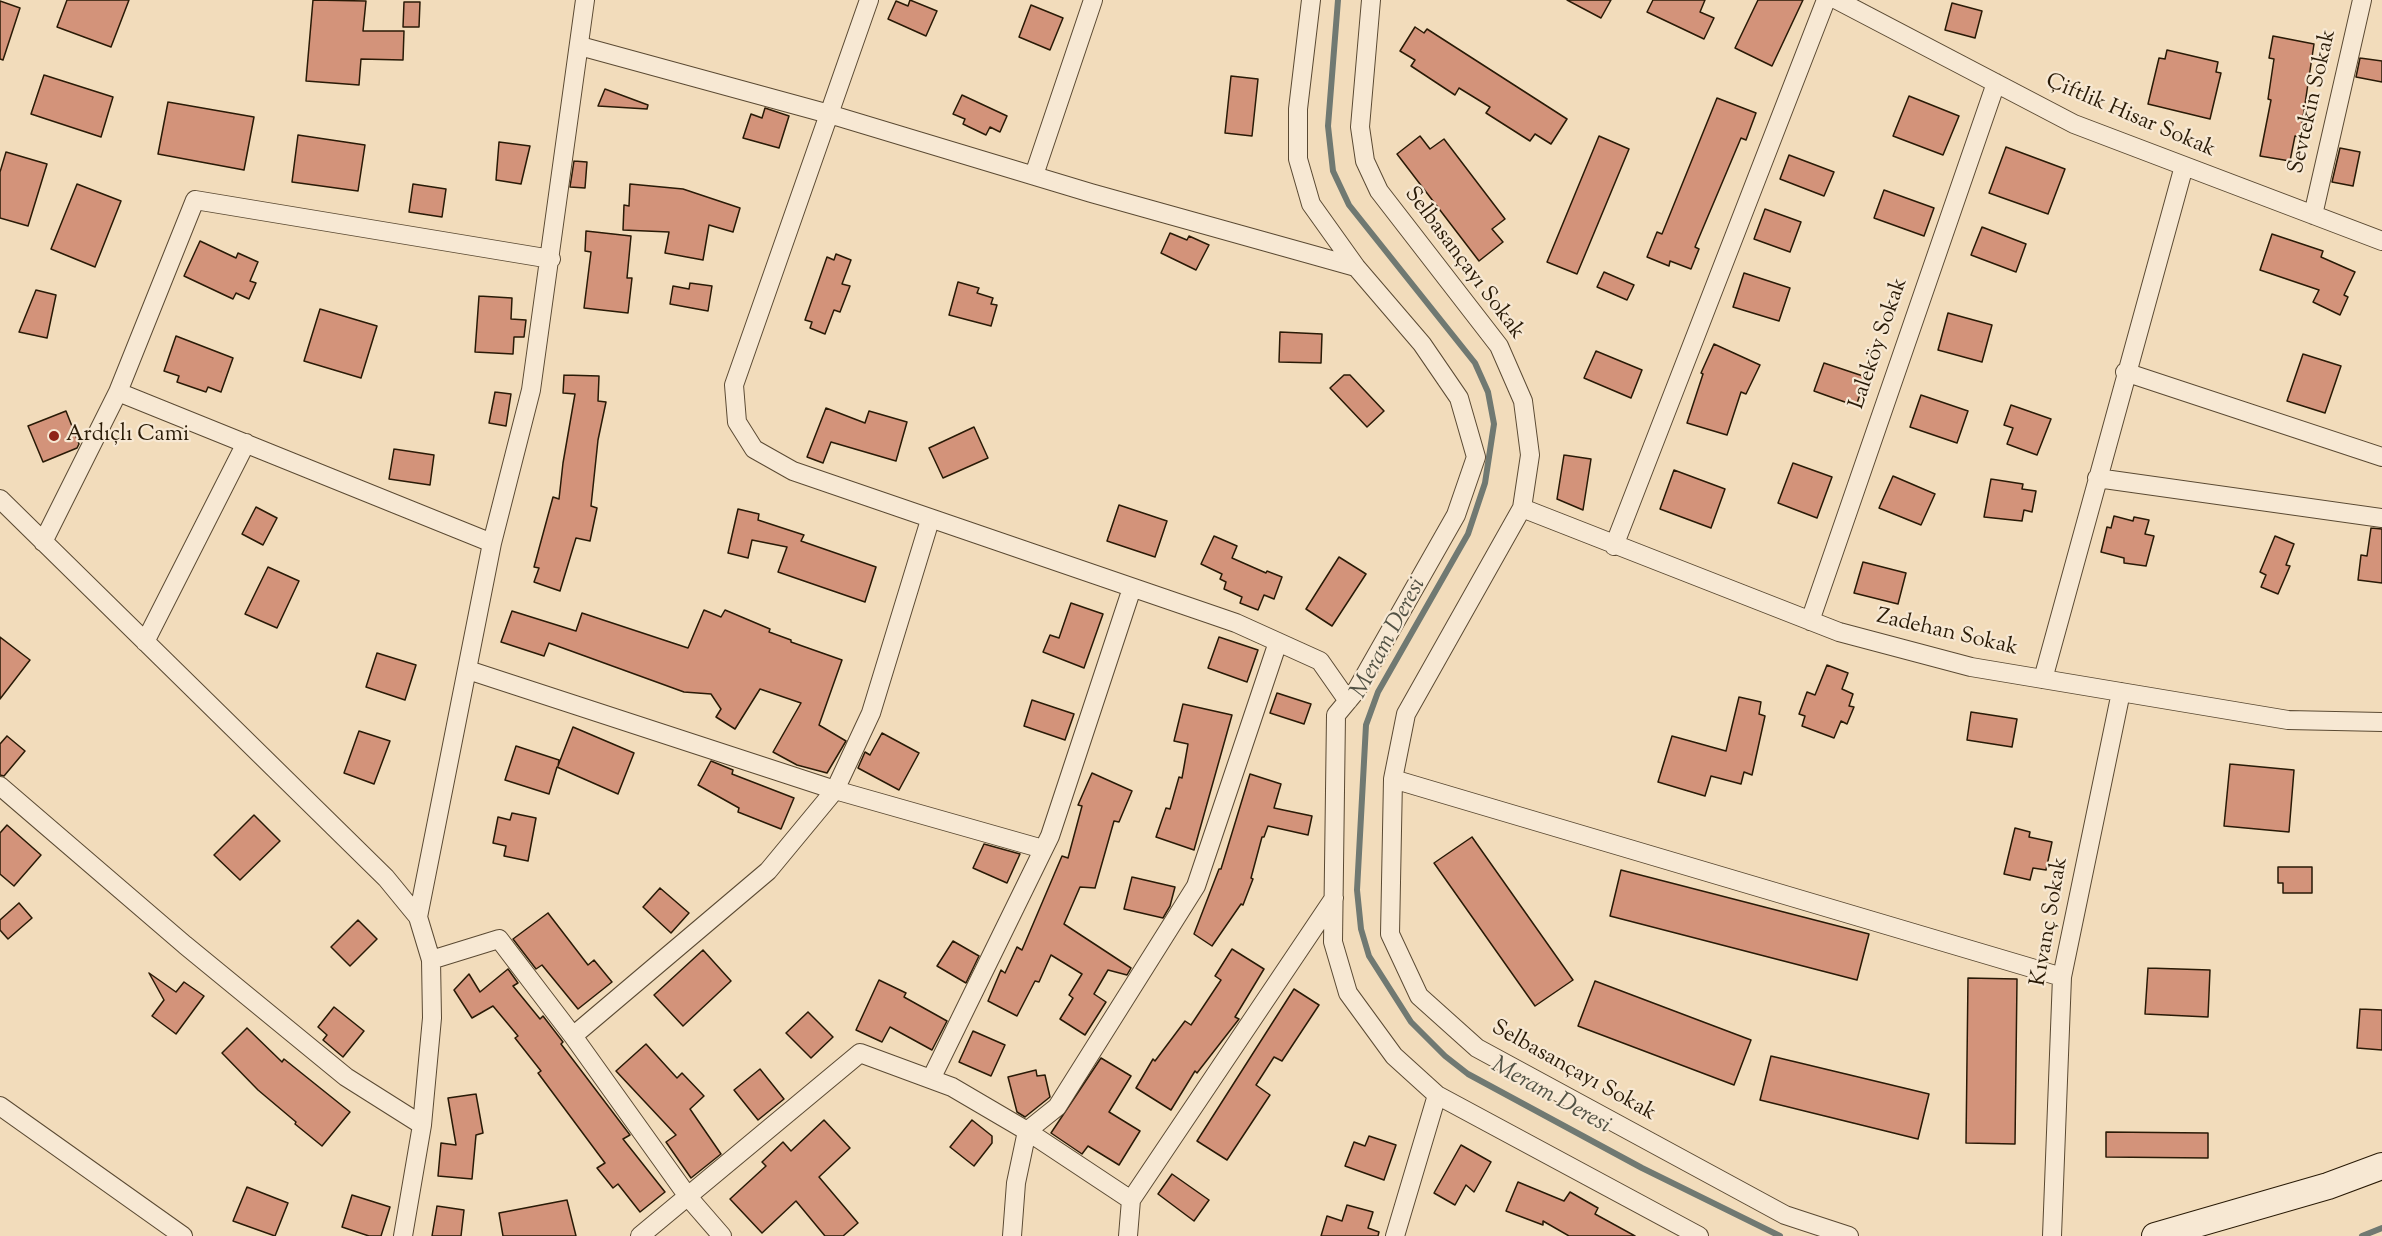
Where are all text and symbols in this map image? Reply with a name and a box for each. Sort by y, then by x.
street label: Sevtekin Sokak [2285,27,2343,177]
street label: Çiftlik Hisar Sokak [2041,69,2219,165]
street label: Selbasançayı Sokak [1397,183,1529,345]
street label: Laleköy Sokak [1845,275,1915,413]
place label: Ardıçlı Cami [66,423,189,449]
marker: Ardıçlı Cami [47,429,61,443]
water label: Meram Deresi [1346,574,1434,704]
street label: Zadehan Sokak [1874,605,2020,663]
street label: Kıvanç Sokak [2027,856,2075,988]
street label: Selbasançayı Sokak [1486,1016,1660,1128]
water label: Meram Deresi [1485,1052,1615,1142]

